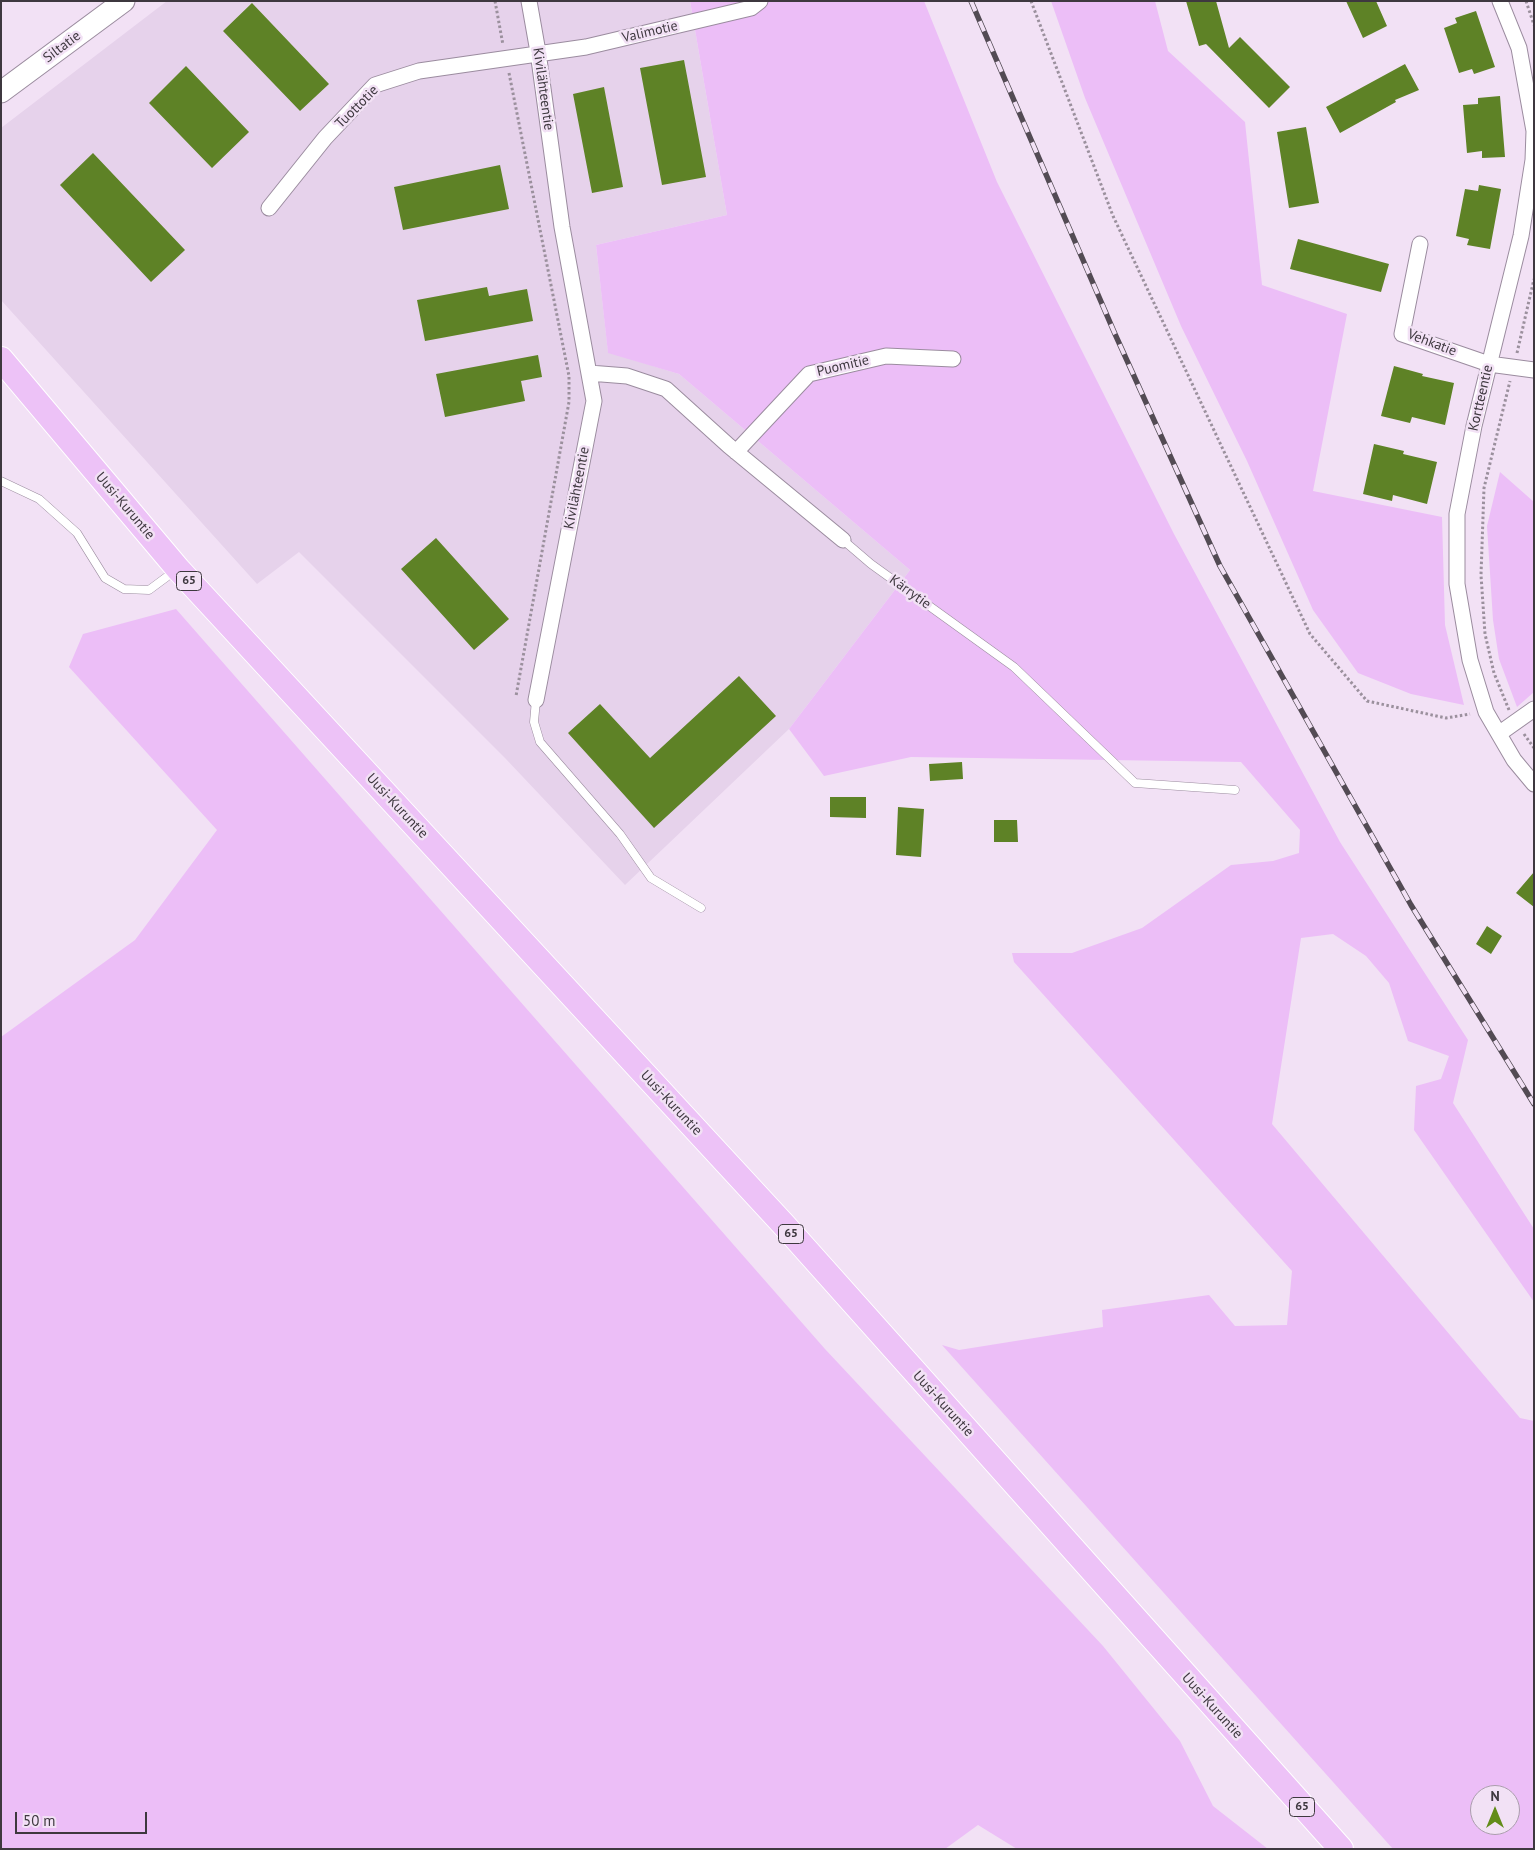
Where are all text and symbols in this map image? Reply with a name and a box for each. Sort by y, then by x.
street label: Valimotie [621,17,679,47]
street label: Siltatie [40,27,84,67]
street label: Kivilähteentie [529,47,557,131]
street label: Tuottotie [332,82,382,132]
street label: Vehkatie [1405,326,1459,360]
street label: Puomitie [815,352,871,380]
street label: Kortteentie [1465,363,1497,433]
street label: Kivilähteentie [561,445,593,531]
street label: Uusi-Kuruntie [92,469,158,543]
street label: Kärrytie [886,571,934,613]
road number: 65 [176,572,202,590]
street label: Uusi-Kuruntie [363,770,431,842]
street label: Uusi-Kuruntie [637,1067,705,1139]
road number: 65 [778,1224,804,1244]
street label: Uusi-Kuruntie [909,1368,977,1440]
street label: Uusi-Kuruntie [1178,1670,1246,1742]
north arrow [1470,1785,1520,1835]
text: N [1490,1787,1500,1805]
road number: 65 [1290,1798,1314,1816]
scale bar [18,1802,150,1834]
text: 50 m [23,1811,56,1830]

